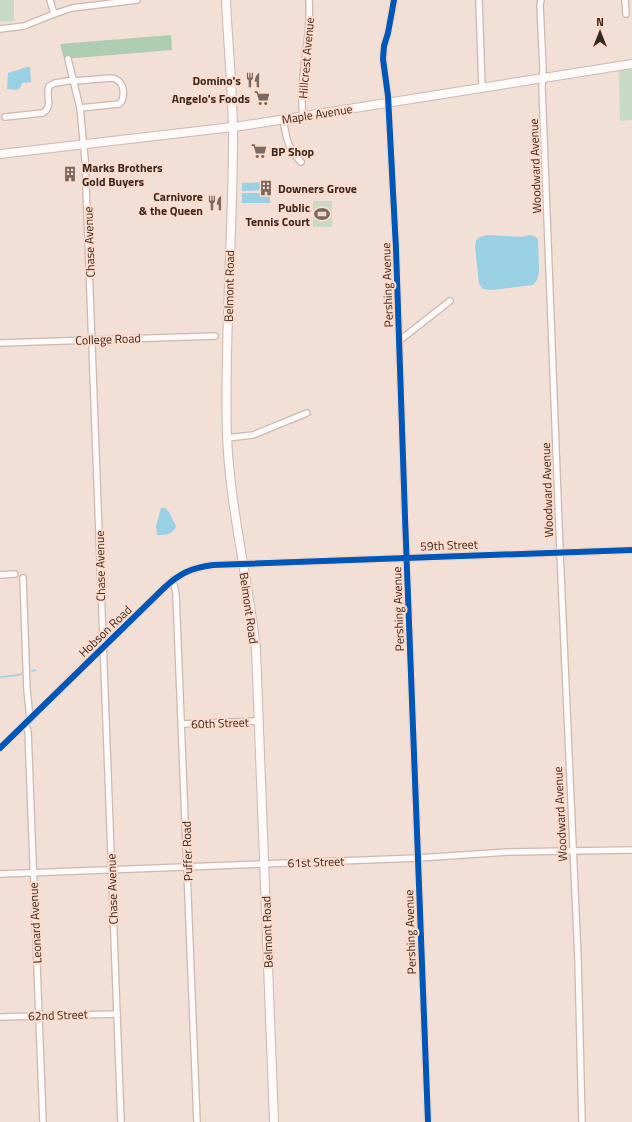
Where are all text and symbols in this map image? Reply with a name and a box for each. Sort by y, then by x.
north arrow [580,12,620,52]
text: N [596,14,604,30]
street label: Hillcrest Avenue [293,17,319,99]
place label: Domino's [192,71,241,90]
restaurant icon: Domino's [244,71,262,89]
place label: Angelo's Foods [172,89,250,108]
supermarket icon: Angelo's Foods [253,89,271,107]
street label: Maple Avenue [280,99,354,129]
street label: Woodward Avenue [524,118,546,214]
supermarket icon: BP Shop [250,142,268,160]
place label: BP Shop [271,142,315,161]
place label: Marks Brothers Gold Buyers [82,158,163,191]
building icon: Marks Brothers Gold Buyers [61,165,79,183]
building icon: Downers Grove [257,179,275,197]
place label: Downers Grove [278,179,357,198]
place label: Carnivore & the Queen [139,187,203,220]
restaurant icon: Carnivore & the Queen [206,194,224,212]
place label: Public Tennis Court [245,198,311,231]
sports icon: Public Tennis Court [313,205,331,223]
street label: Chase Avenue [78,206,100,278]
street label: Pershing Avenue [376,242,398,328]
street label: Belmont Road [219,250,239,322]
street label: College Road [75,328,141,350]
street label: Woodward Avenue [536,442,558,538]
street label: Chase Avenue [90,530,110,602]
street label: 59th Street [420,534,479,556]
street label: Pershing Avenue [387,566,409,652]
street label: Belmont Road [235,571,263,645]
street label: Hobson Road [74,601,136,661]
street label: 60th Street [191,712,250,734]
street label: Woodward Avenue [548,766,572,862]
street label: Puffer Road [176,821,198,881]
street label: 61st Street [287,851,346,872]
street label: Chase Avenue [101,853,123,925]
street label: Leonard Avenue [23,882,47,964]
street label: Pershing Avenue [399,889,421,975]
street label: Belmont Road [256,896,278,968]
street label: 62nd Street [28,1004,89,1026]

